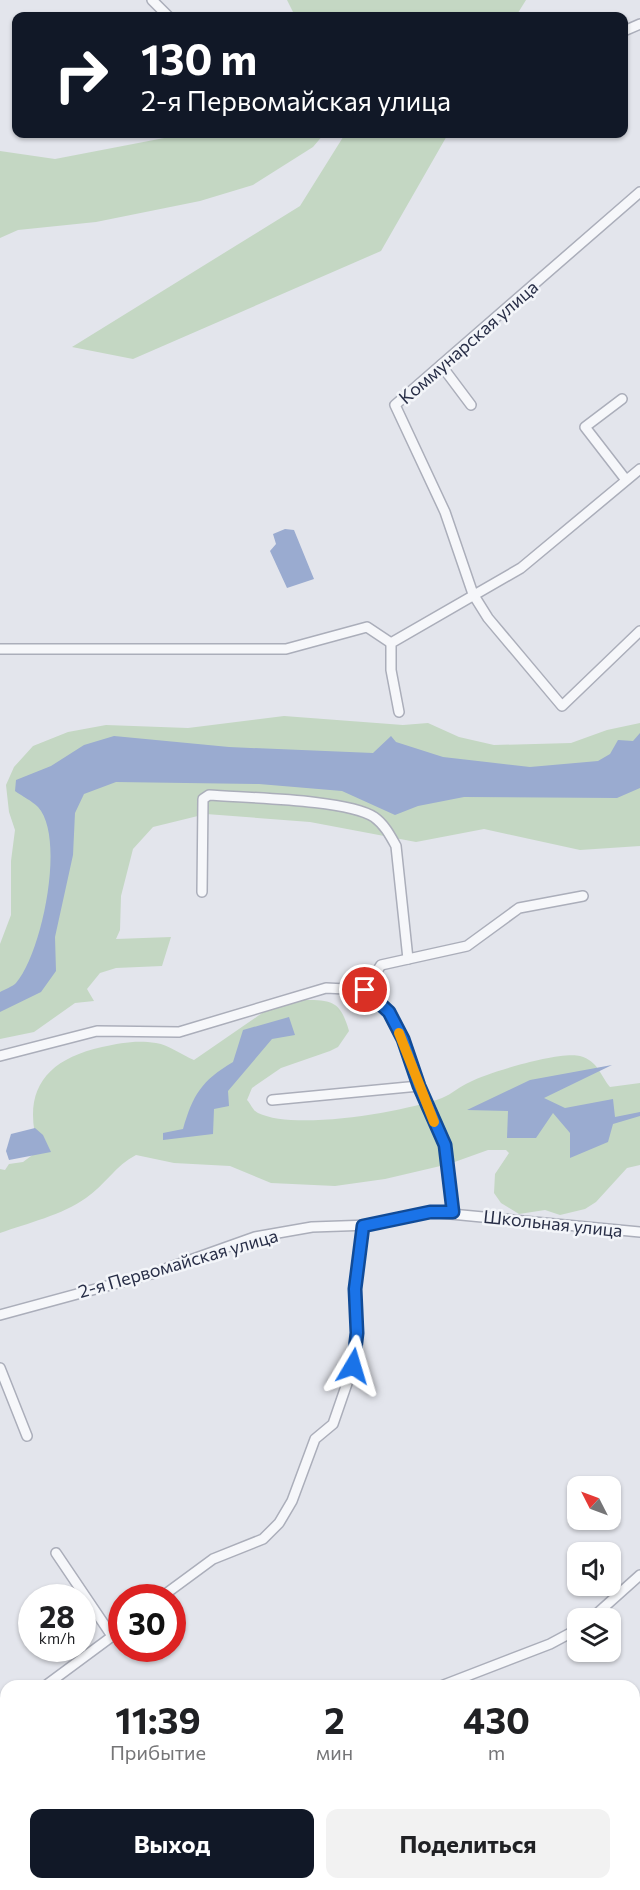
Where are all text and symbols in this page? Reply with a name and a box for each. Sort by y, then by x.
text: 130 m [141,32,257,84]
icon: right [42,36,120,114]
text: 2-я Первомайская улица [141,84,451,117]
street label: Коммунарская улица [394,276,542,408]
pin [339,964,390,1015]
icon: arrive [348,973,381,1006]
street label: Школьная улица [482,1205,624,1241]
street label: 2-я Первомайская улица [76,1224,280,1302]
position arrow [321,1334,385,1398]
north arrow [567,1476,621,1530]
map controls [567,1476,621,1662]
button: sound [567,1542,621,1596]
speed limit sign: 30 [108,1584,186,1662]
text: 28 [39,1597,75,1634]
button: layers [567,1608,621,1662]
text: km/h [39,1629,75,1647]
text: 11:39 [115,1697,201,1741]
text: 2 [324,1697,345,1741]
text: 430 [463,1697,530,1741]
text: Прибытие [110,1740,206,1764]
text: мин [316,1740,353,1764]
text: m [488,1740,505,1764]
button: Выход [30,1809,314,1878]
button: Поделиться [326,1809,610,1878]

